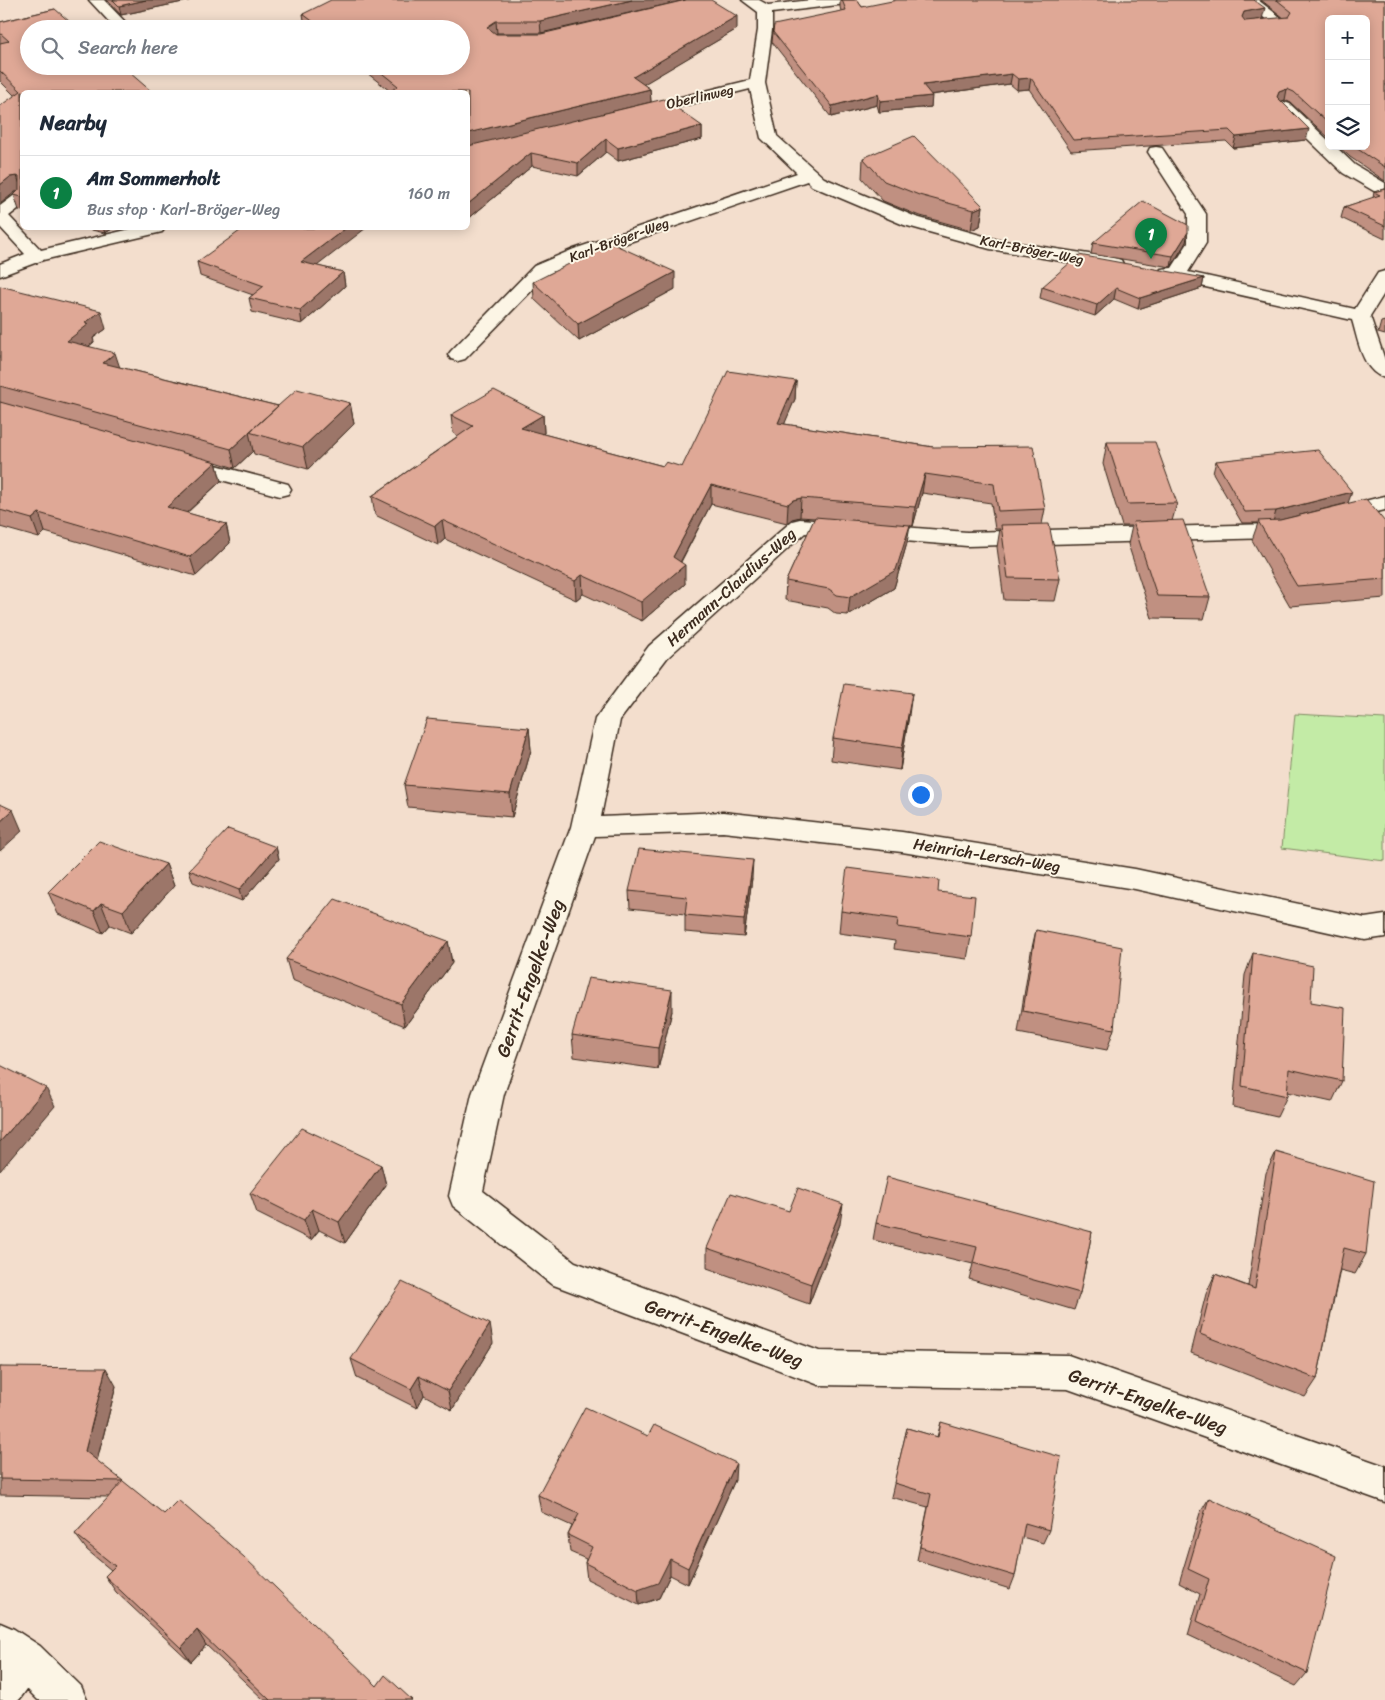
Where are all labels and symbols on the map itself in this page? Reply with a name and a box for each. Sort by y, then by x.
street label: Oberlinweg [664,77,736,117]
street label: Karl-Bröger-Weg [565,210,673,270]
pin: 1 [1135,218,1167,259]
street label: Karl-Bröger-Weg [978,228,1086,272]
street label: Hermann-Claudius-Weg [659,520,803,654]
your location [908,782,934,808]
street label: Heinrich-Lersch-Weg [911,829,1063,881]
street label: Gerrit-Engelke-Weg [486,894,574,1062]
street label: Gerrit-Engelke-Weg [640,1289,808,1377]
street label: Gerrit-Engelke-Weg [1064,1358,1232,1444]

